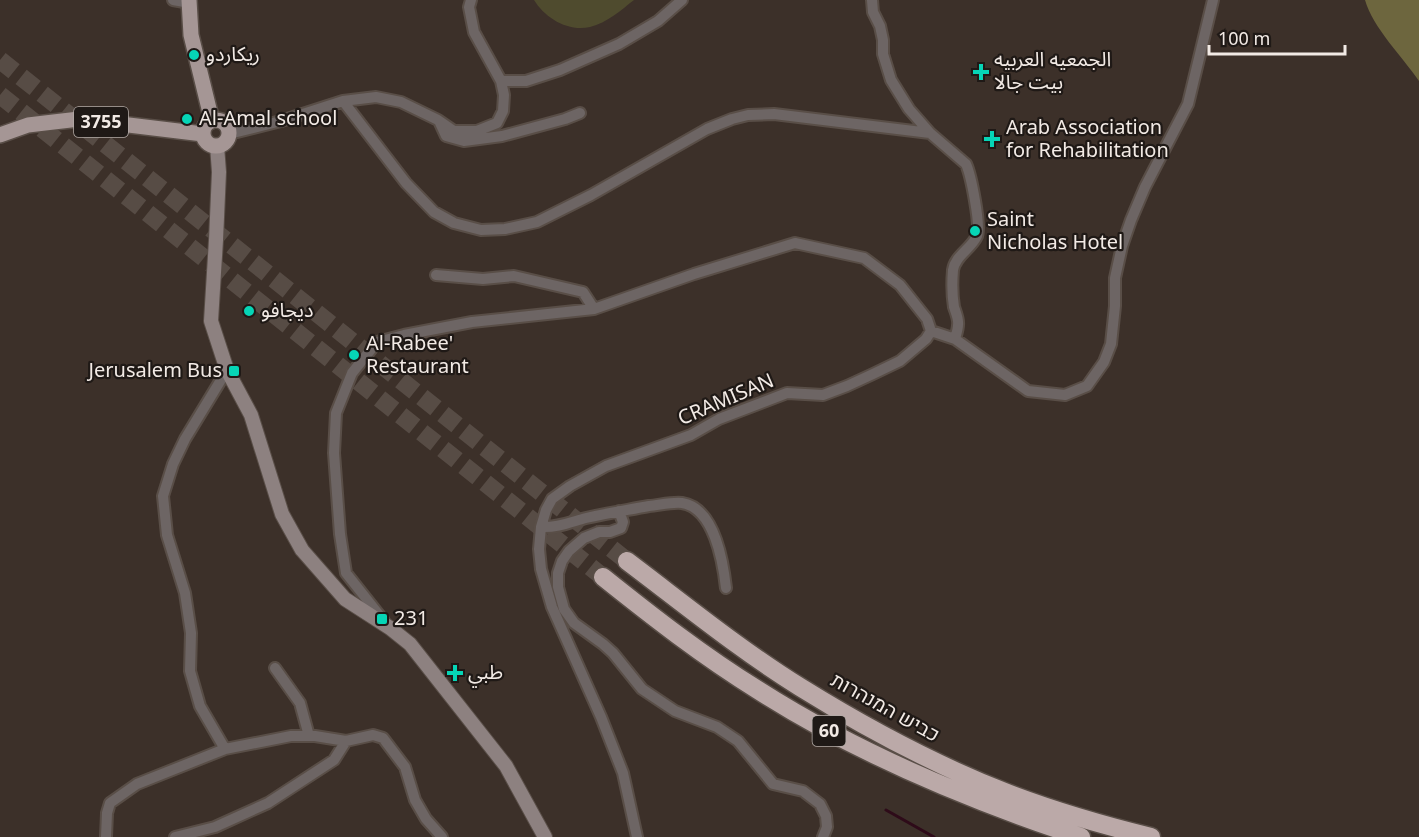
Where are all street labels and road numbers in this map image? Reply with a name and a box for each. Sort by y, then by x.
road number: 3755 [74,107,128,137]
street label: CRAMISAN [671,361,781,439]
street label: כביש המנהרות [822,661,948,755]
road number: 60 [812,716,846,746]

